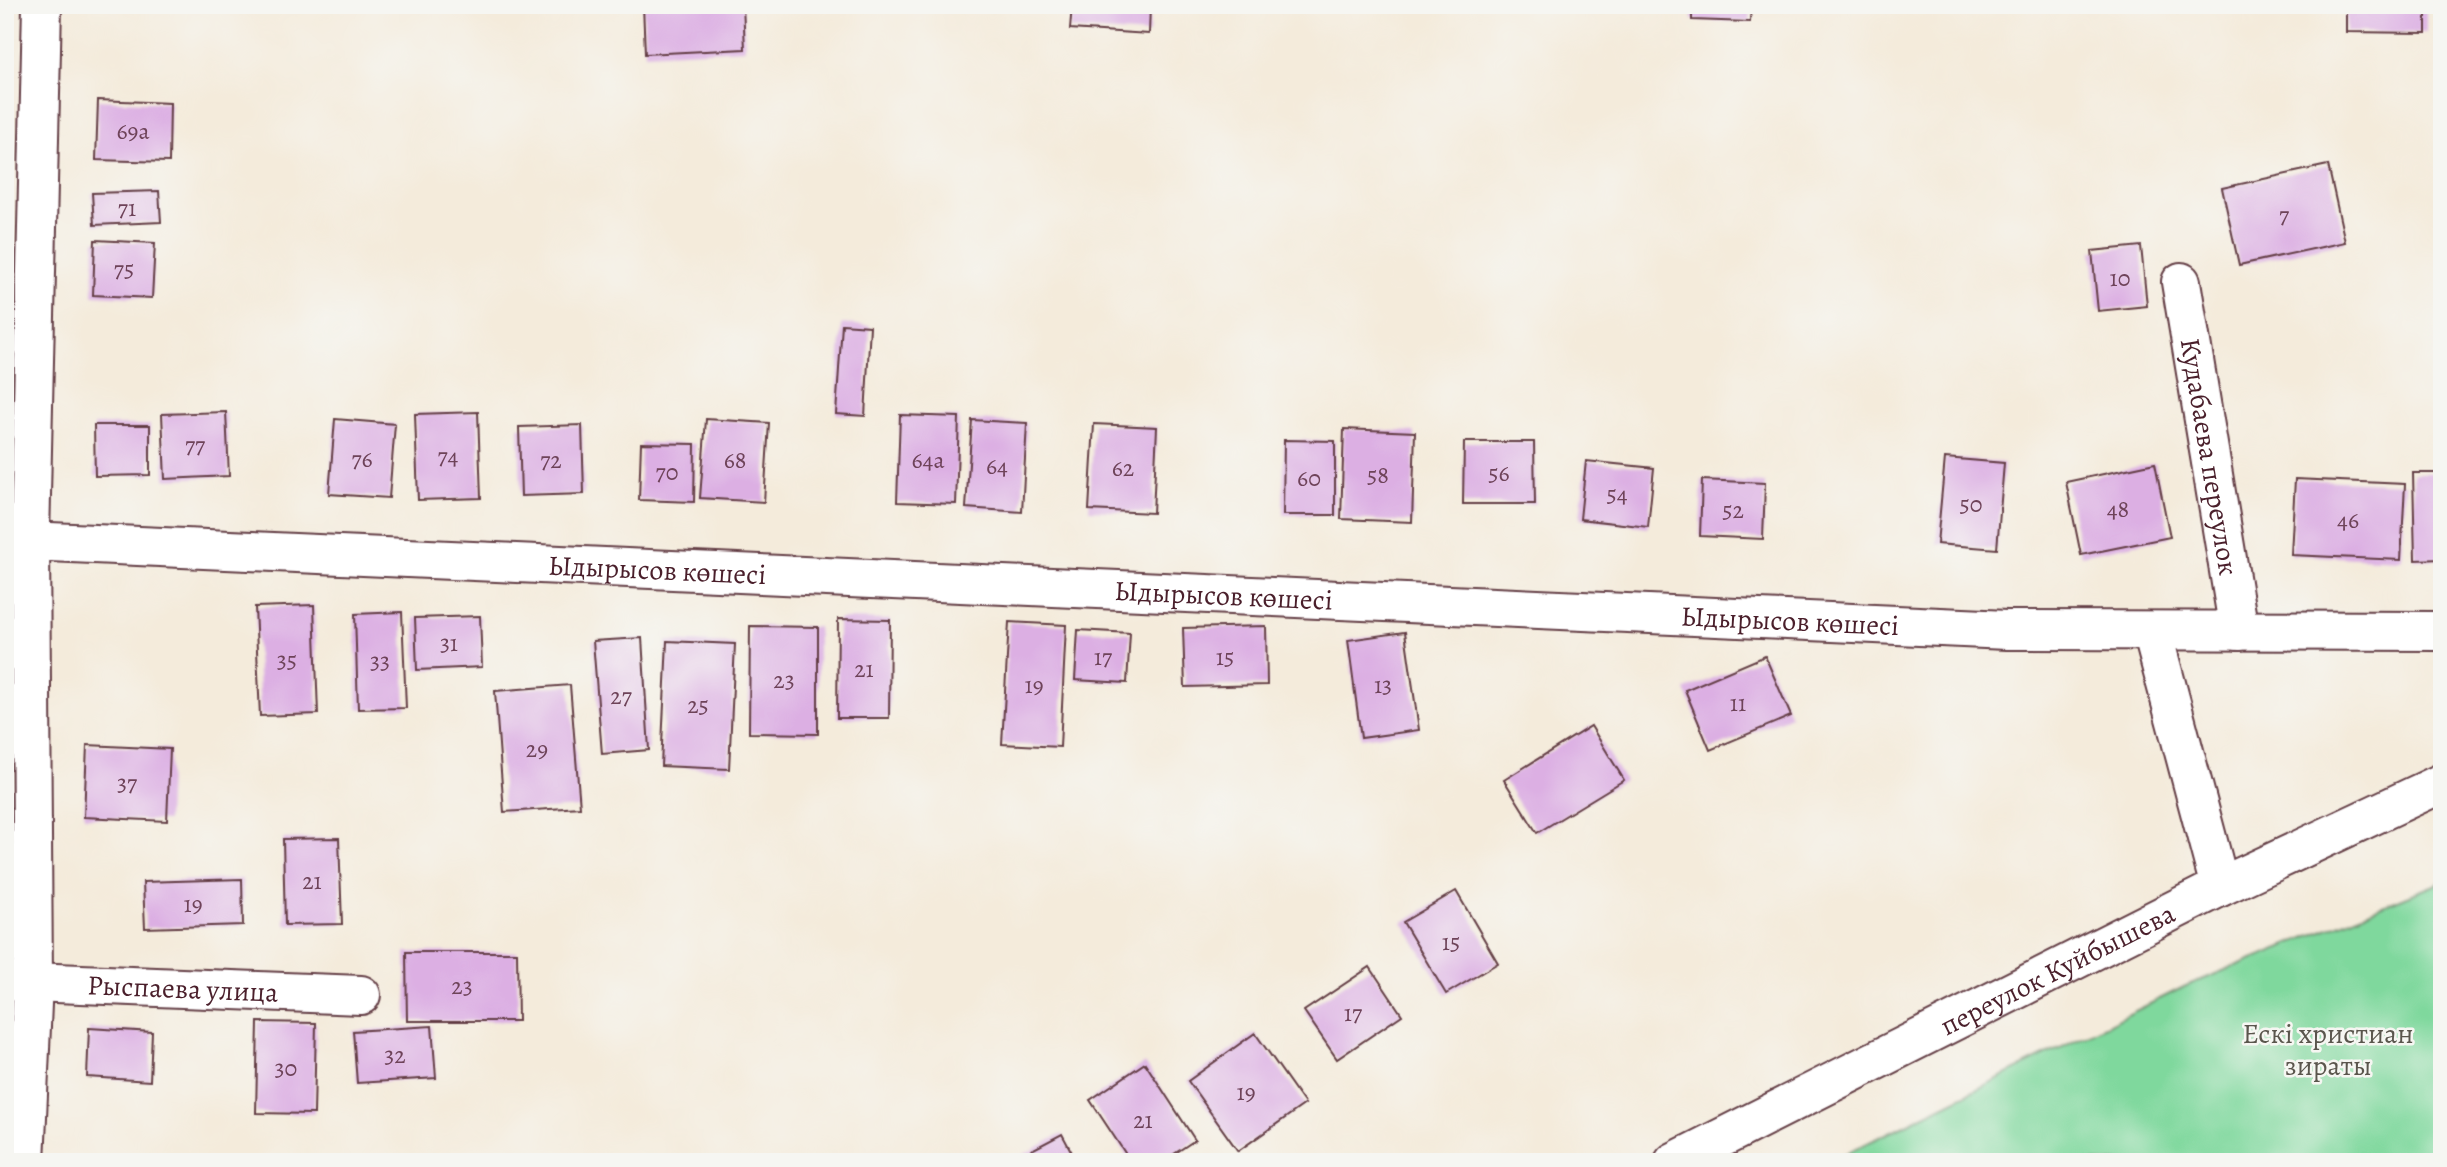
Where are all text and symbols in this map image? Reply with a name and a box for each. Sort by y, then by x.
house number: 69а [116,115,150,147]
house number: 71 [118,192,136,224]
house number: 7 [2279,199,2290,231]
house number: 75 [114,253,134,285]
house number: 10 [2110,262,2131,294]
street label: Кудабаева переулок [2171,335,2247,578]
house number: 77 [185,429,206,461]
house number: 74 [438,440,459,472]
house number: 76 [351,443,373,475]
house number: 72 [540,444,562,476]
house number: 68 [724,444,746,476]
house number: 64а [911,444,945,476]
house number: 64 [986,450,1008,482]
house number: 62 [1112,452,1134,484]
house number: 70 [656,456,678,488]
house number: 56 [1488,457,1510,489]
house number: 58 [1367,459,1389,491]
house number: 60 [1297,462,1321,494]
house number: 54 [1606,478,1628,510]
house number: 50 [1959,488,1983,520]
house number: 48 [2107,493,2129,525]
house number: 52 [1722,494,1744,526]
house number: 46 [2337,504,2359,536]
street label: Ыдырысов көшесі [547,546,767,594]
street label: Ыдырысов көшесі [1114,572,1334,620]
street label: Ыдырысов көшесі [1680,597,1900,645]
house number: 31 [440,627,458,659]
house number: 17 [1094,641,1113,673]
house number: 15 [1216,641,1234,673]
house number: 35 [277,644,297,676]
house number: 33 [370,645,390,677]
house number: 21 [854,653,874,685]
house number: 23 [773,664,795,696]
house number: 19 [1024,669,1044,701]
house number: 13 [1374,669,1392,701]
house number: 27 [610,680,633,712]
house number: 11 [1730,687,1746,719]
house number: 25 [687,689,709,721]
house number: 29 [526,733,548,765]
house number: 37 [117,767,138,799]
house number: 21 [302,865,322,897]
house number: 19 [183,888,203,920]
street label: переулок Куйбышева [1934,895,2182,1045]
house number: 15 [1442,926,1460,958]
street label: Рыспаева улица [87,966,279,1012]
house number: 23 [451,970,473,1002]
house number: 17 [1344,997,1363,1029]
park label: Ескі христиан зираты [2243,1015,2414,1085]
house number: 32 [384,1039,406,1071]
house number: 30 [275,1052,297,1084]
house number: 19 [1236,1076,1256,1108]
house number: 21 [1133,1104,1153,1136]

